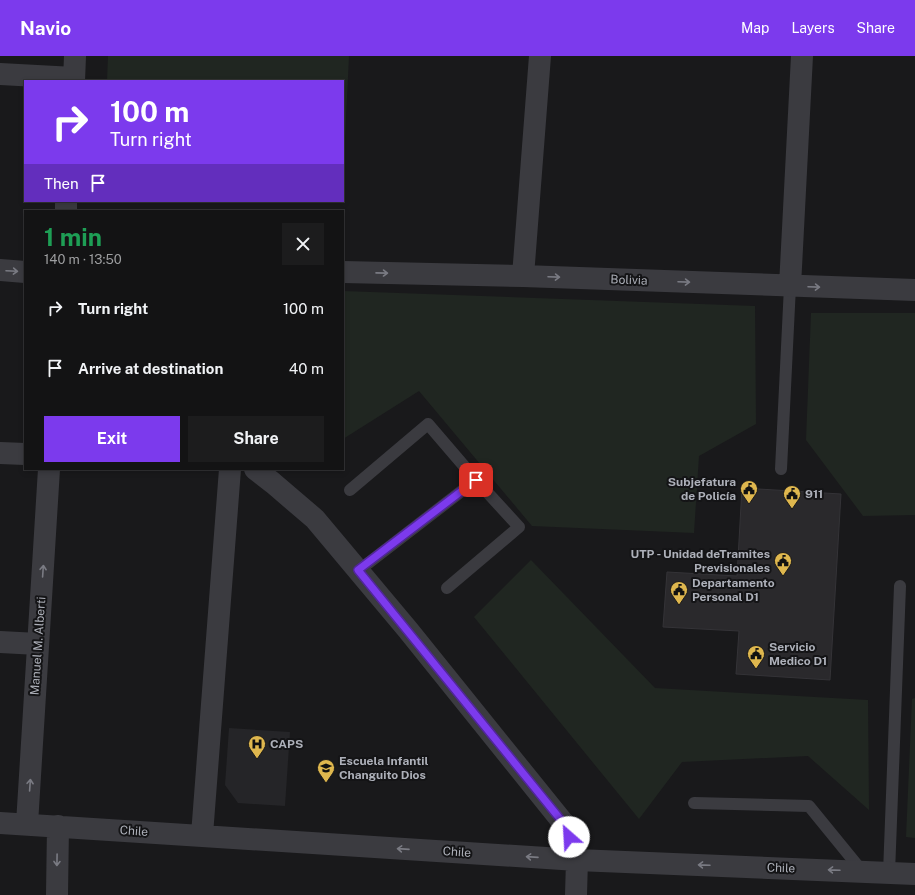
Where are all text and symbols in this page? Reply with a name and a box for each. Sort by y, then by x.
text: Navio [20,17,71,39]
text: Map [741,20,769,36]
text: Layers [791,20,835,36]
text: Share [857,20,895,36]
text: 100 m [110,95,189,128]
icon: right [44,96,96,148]
text: Turn right [110,129,192,150]
icon: arrive [87,172,109,194]
text: Then [44,175,79,192]
text: 1 min [44,223,102,251]
button: close [282,223,324,265]
text: 140 m · 13:50 [44,252,122,267]
one-way arrow [6,267,19,275]
one-way arrow [375,269,388,276]
street label: Bolivia [610,272,648,288]
one-way arrow [547,273,560,281]
one-way arrow [677,278,690,285]
one-way arrow [807,283,820,290]
icon: right [44,297,66,319]
text: Turn right [78,300,148,317]
text: 100 m [283,300,324,317]
icon: arrive [44,357,66,379]
text: Arrive at destination [78,360,223,377]
text: 40 m [289,360,324,377]
button: Exit [44,416,180,462]
button: Share [188,416,324,462]
pin [459,463,493,497]
icon: arrive [465,469,487,491]
place label: Subjefatura de Policía [668,475,736,503]
public building icon: Subjefatura de Policía [739,479,759,504]
public building icon: 911 [782,484,802,509]
place label: 911 [805,487,823,501]
place label: UTP - Unidad deTramites Previsionales [631,547,770,575]
public building icon: UTP - Unidad deTramites Previsionales [773,551,793,576]
one-way arrow [39,565,47,578]
place label: Departamento Personal D1 [692,576,775,604]
public building icon: Departamento Personal D1 [669,580,689,605]
street label: Manuel M. Alberti [28,596,48,696]
place label: Servicio Medico D1 [769,640,827,668]
public building icon: Servicio Medico D1 [746,644,766,669]
hospital icon: CAPS [247,734,267,759]
place label: CAPS [270,737,303,751]
place label: Escuela Infantil Changuito Dios [339,754,428,782]
school or university icon: Escuela Infantil Changuito Dios [316,758,336,783]
one-way arrow [26,779,33,792]
position arrow [548,816,590,858]
street label: Chile [119,823,149,839]
street label: Chile [442,844,472,860]
one-way arrow [397,845,410,852]
one-way arrow [53,853,61,866]
one-way arrow [526,854,539,861]
one-way arrow [698,861,711,869]
street label: Chile [767,861,796,875]
one-way arrow [828,867,841,874]

